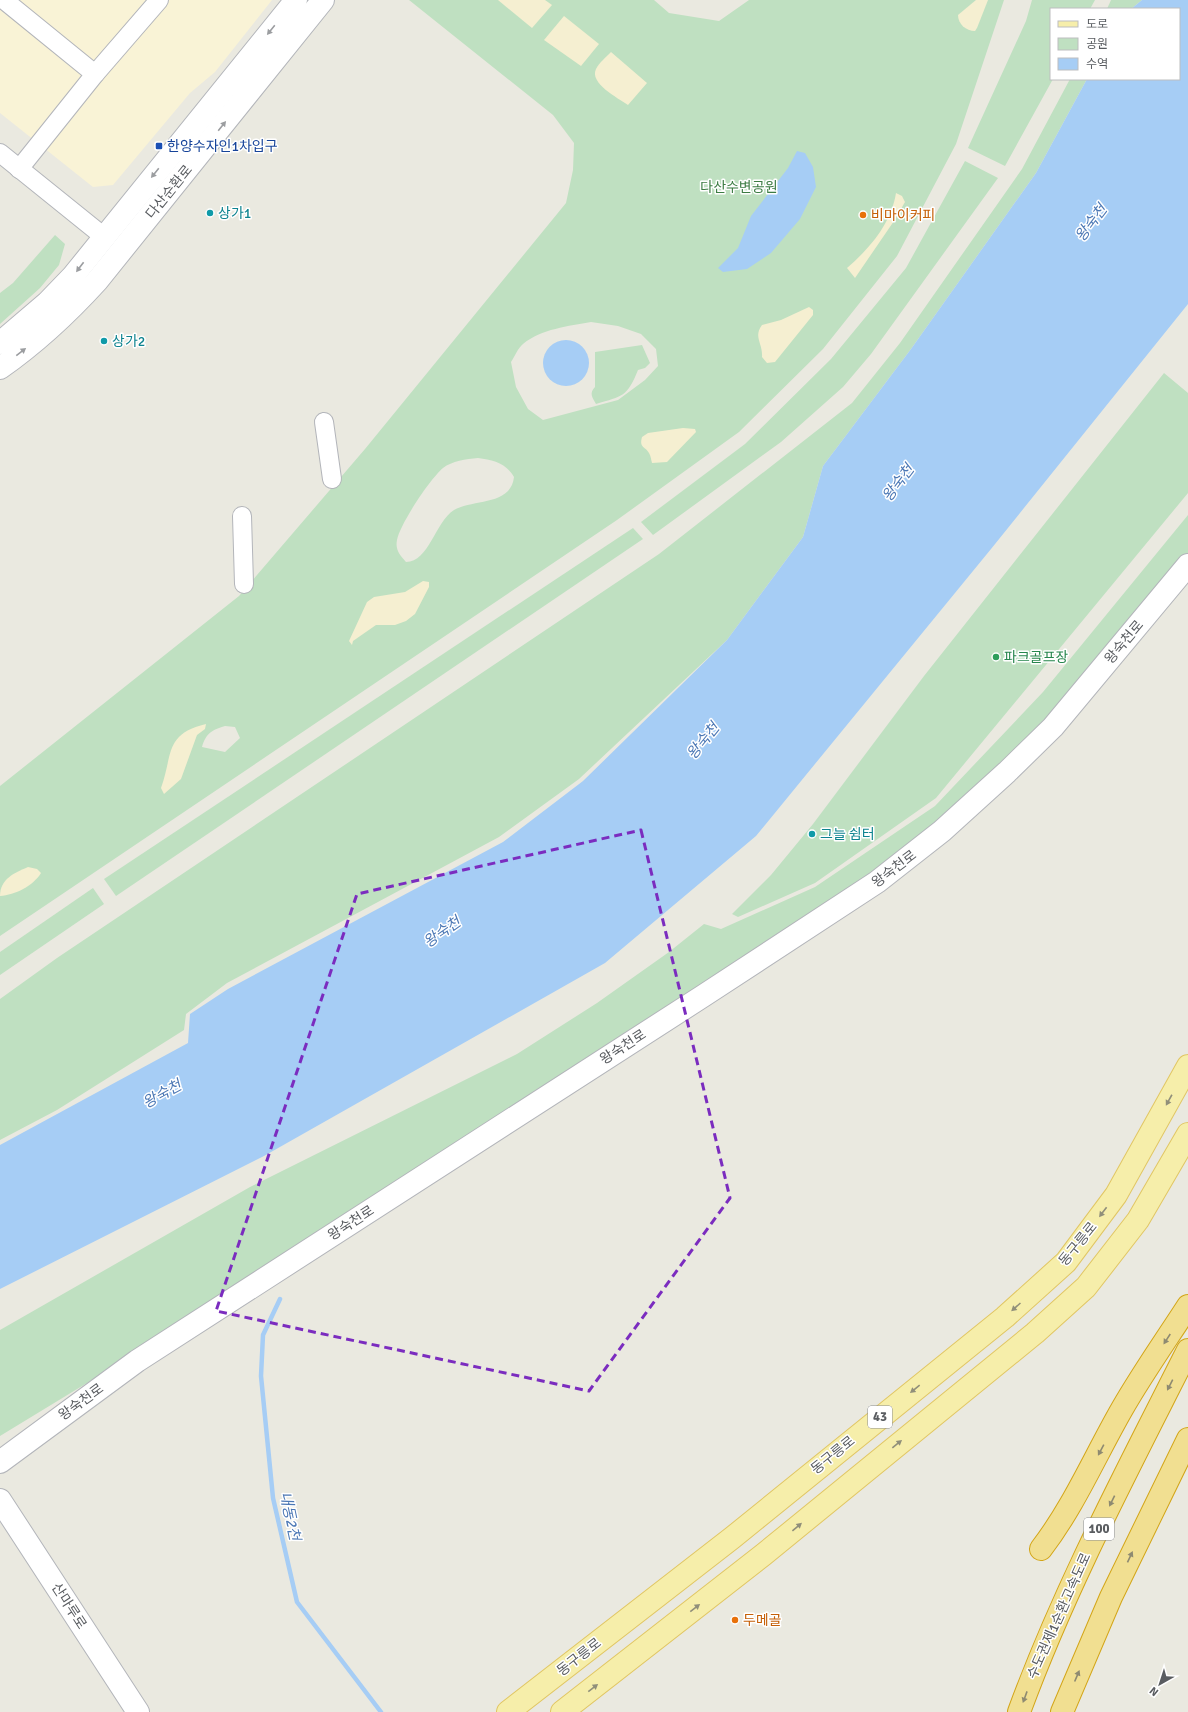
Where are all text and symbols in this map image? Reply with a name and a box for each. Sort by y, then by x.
legend [1050,8,1180,80]
text: 도로 [1086,17,1108,32]
one-way arrow [267,25,276,36]
text: 공원 [1086,37,1108,52]
text: 수역 [1086,57,1108,72]
one-way arrow [218,121,226,132]
place label: 한양수자인1차입구 [167,138,278,155]
marker: 한양수자인1차입구 [154,141,164,151]
street label: 다산순환로 [142,162,196,222]
one-way arrow [150,168,159,179]
park label: 다산수변공원 [700,179,778,196]
water label: 왕숙천 [1071,199,1112,245]
place label: 상가1 [218,205,251,222]
place label: 비마이커피 [871,207,935,224]
marker: 상가1 [205,208,215,218]
marker: 비마이커피 [858,210,868,220]
one-way arrow [75,262,84,273]
place label: 상가2 [112,333,145,350]
marker: 상가2 [99,336,109,346]
one-way arrow [16,348,27,356]
water label: 왕숙천 [878,459,919,505]
street label: 왕숙천로 [1101,617,1147,667]
place label: 파크골프장 [1004,649,1069,666]
marker: 파크골프장 [991,652,1001,662]
water label: 왕숙천 [683,718,724,763]
place label: 그늘 쉼터 [820,826,875,843]
marker: 그늘 쉼터 [807,829,817,839]
street label: 왕숙천로 [868,847,920,891]
water label: 왕숙천 [420,911,466,951]
street label: 왕숙천로 [597,1026,649,1068]
water label: 왕숙천 [140,1075,186,1112]
one-way arrow [1166,1094,1172,1106]
street label: 왕숙천로 [325,1202,377,1244]
one-way arrow [1099,1207,1108,1218]
street label: 동구릉로 [1055,1219,1101,1269]
one-way arrow [1011,1302,1020,1311]
one-way arrow [1163,1333,1171,1344]
one-way arrow [1167,1379,1174,1391]
street label: 왕숙천로 [55,1380,107,1424]
one-way arrow [909,1385,920,1393]
road number: 43 [868,1406,892,1428]
street label: 동구릉로 [808,1432,858,1478]
one-way arrow [892,1440,903,1448]
one-way arrow [1097,1444,1104,1456]
water label: 내동2천 [276,1490,304,1544]
one-way arrow [1109,1495,1115,1507]
road number: 100 [1084,1518,1114,1540]
one-way arrow [792,1522,802,1531]
street label: 수도권제1순환고속도로 [1024,1550,1095,1682]
one-way arrow [1127,1552,1133,1563]
street label: 산마루로 [48,1580,90,1632]
one-way arrow [690,1603,701,1612]
place label: 두메골 [743,1612,782,1629]
marker: 두메골 [730,1615,740,1625]
street label: 동구릉로 [553,1634,605,1680]
north arrow [1140,1664,1180,1704]
one-way arrow [1075,1670,1081,1682]
one-way arrow [588,1684,599,1692]
text: N [1147,1684,1161,1699]
one-way arrow [1022,1691,1028,1703]

